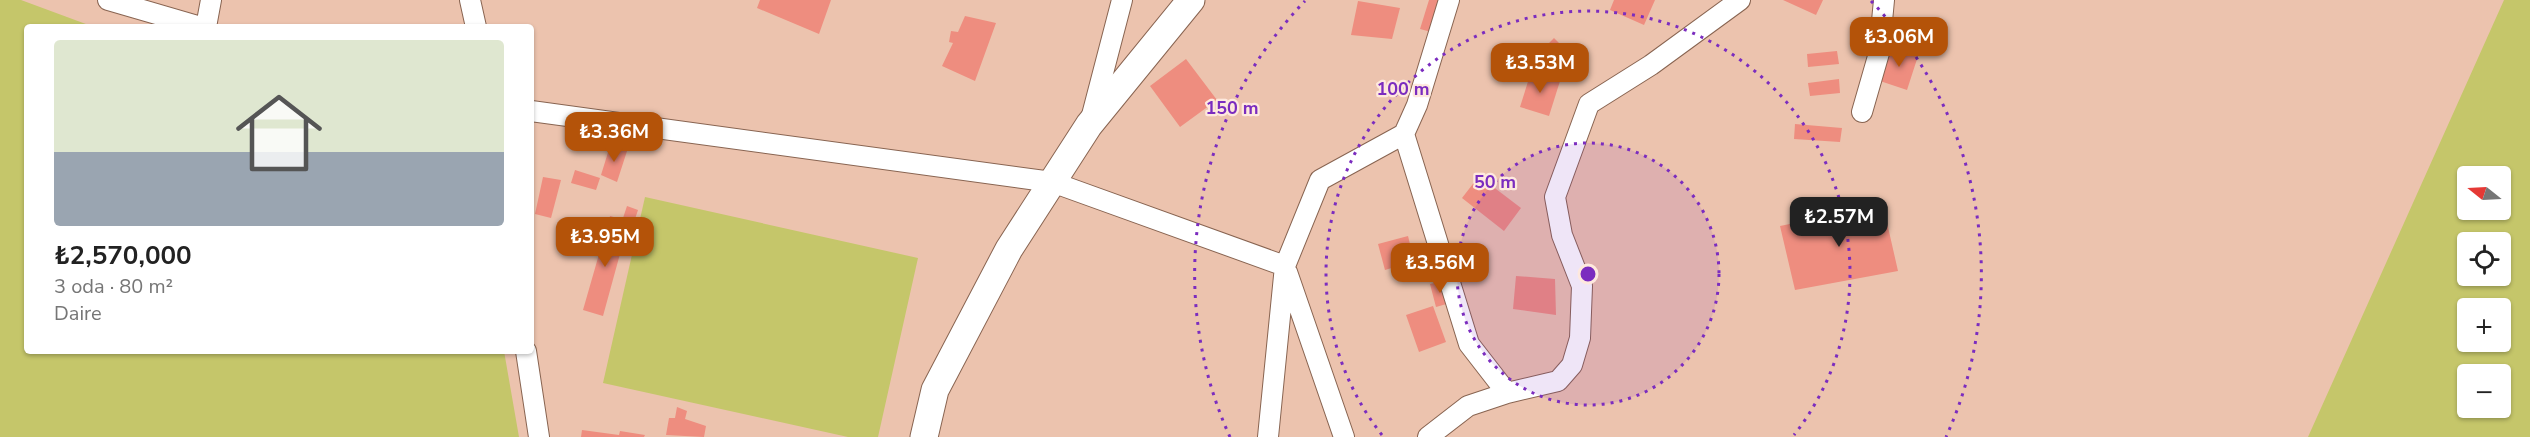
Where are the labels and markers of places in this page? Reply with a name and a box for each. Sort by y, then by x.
pin: ₺3.06M [1850,17,1948,68]
pin: ₺3.53M [1491,43,1589,94]
pin: ₺3.36M [565,112,663,163]
pin: ₺2.57M [1790,197,1888,248]
pin: ₺3.95M [556,217,654,268]
pin: ₺3.56M [1391,243,1489,294]
centre of rings [1578,264,1598,284]

